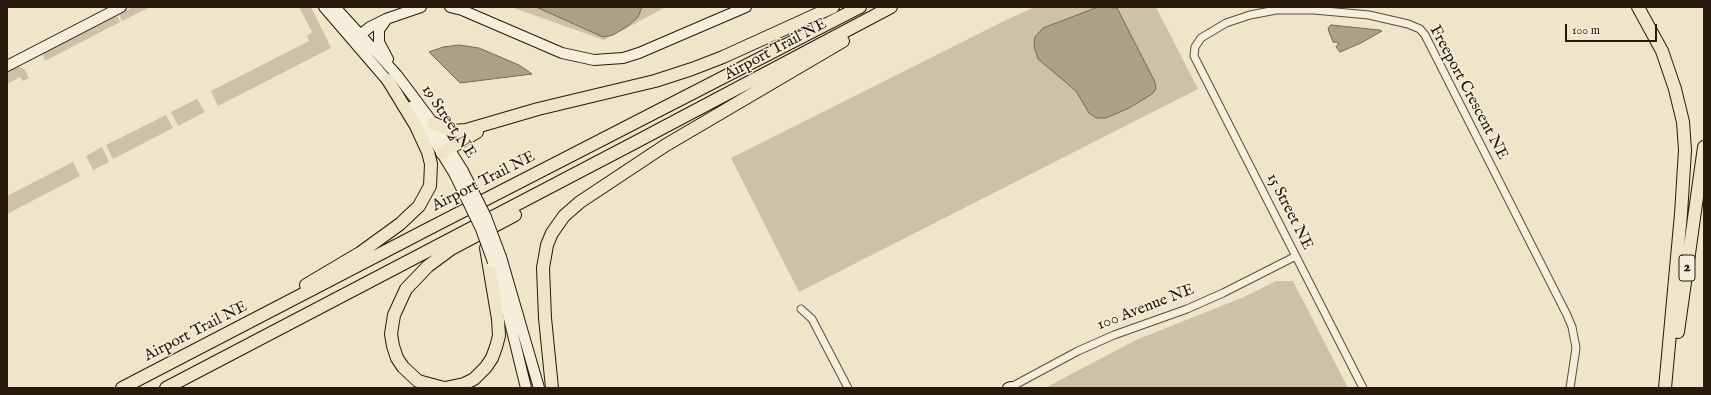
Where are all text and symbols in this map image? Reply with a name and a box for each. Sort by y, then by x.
street label: Airport Trail NE [721,15,831,85]
scale bar [1567,16,1659,42]
street label: Freeport Crescent NE [1424,23,1512,163]
text: 100 m [1572,23,1600,38]
street label: 19 Street NE [416,82,480,162]
street label: Airport Trail NE [429,148,539,216]
street label: 15 Street NE [1262,170,1316,254]
road number: 2 [1679,255,1695,281]
street label: 100 Avenue NE [1095,281,1197,335]
street label: Airport Trail NE [141,298,251,366]

